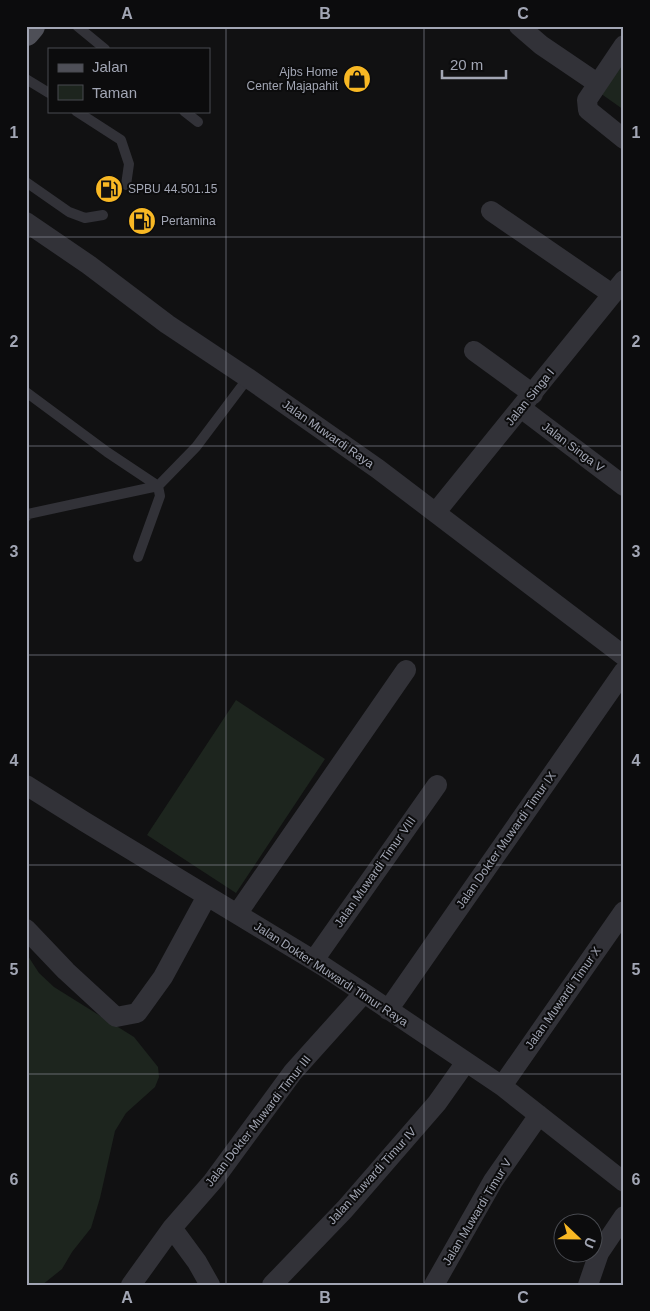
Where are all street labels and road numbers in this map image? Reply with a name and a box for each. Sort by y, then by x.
street label: Jalan Singa I [503,366,557,428]
street label: Jalan Muwardi Raya [279,397,377,471]
street label: Jalan Singa V [539,419,607,475]
street label: Jalan Dokter Muwardi Timur IX [453,769,559,911]
street label: Jalan Muwardi Timur VIII [331,814,419,930]
street label: Jalan Dokter Muwardi Timur Raya [251,919,411,1029]
street label: Jalan Muwardi Timur X [522,944,604,1052]
street label: Jalan Dokter Muwardi Timur III [202,1053,314,1189]
street label: Jalan Muwardi Timur IV [325,1125,419,1227]
street label: Jalan Muwardi Timur V [440,1156,514,1268]

